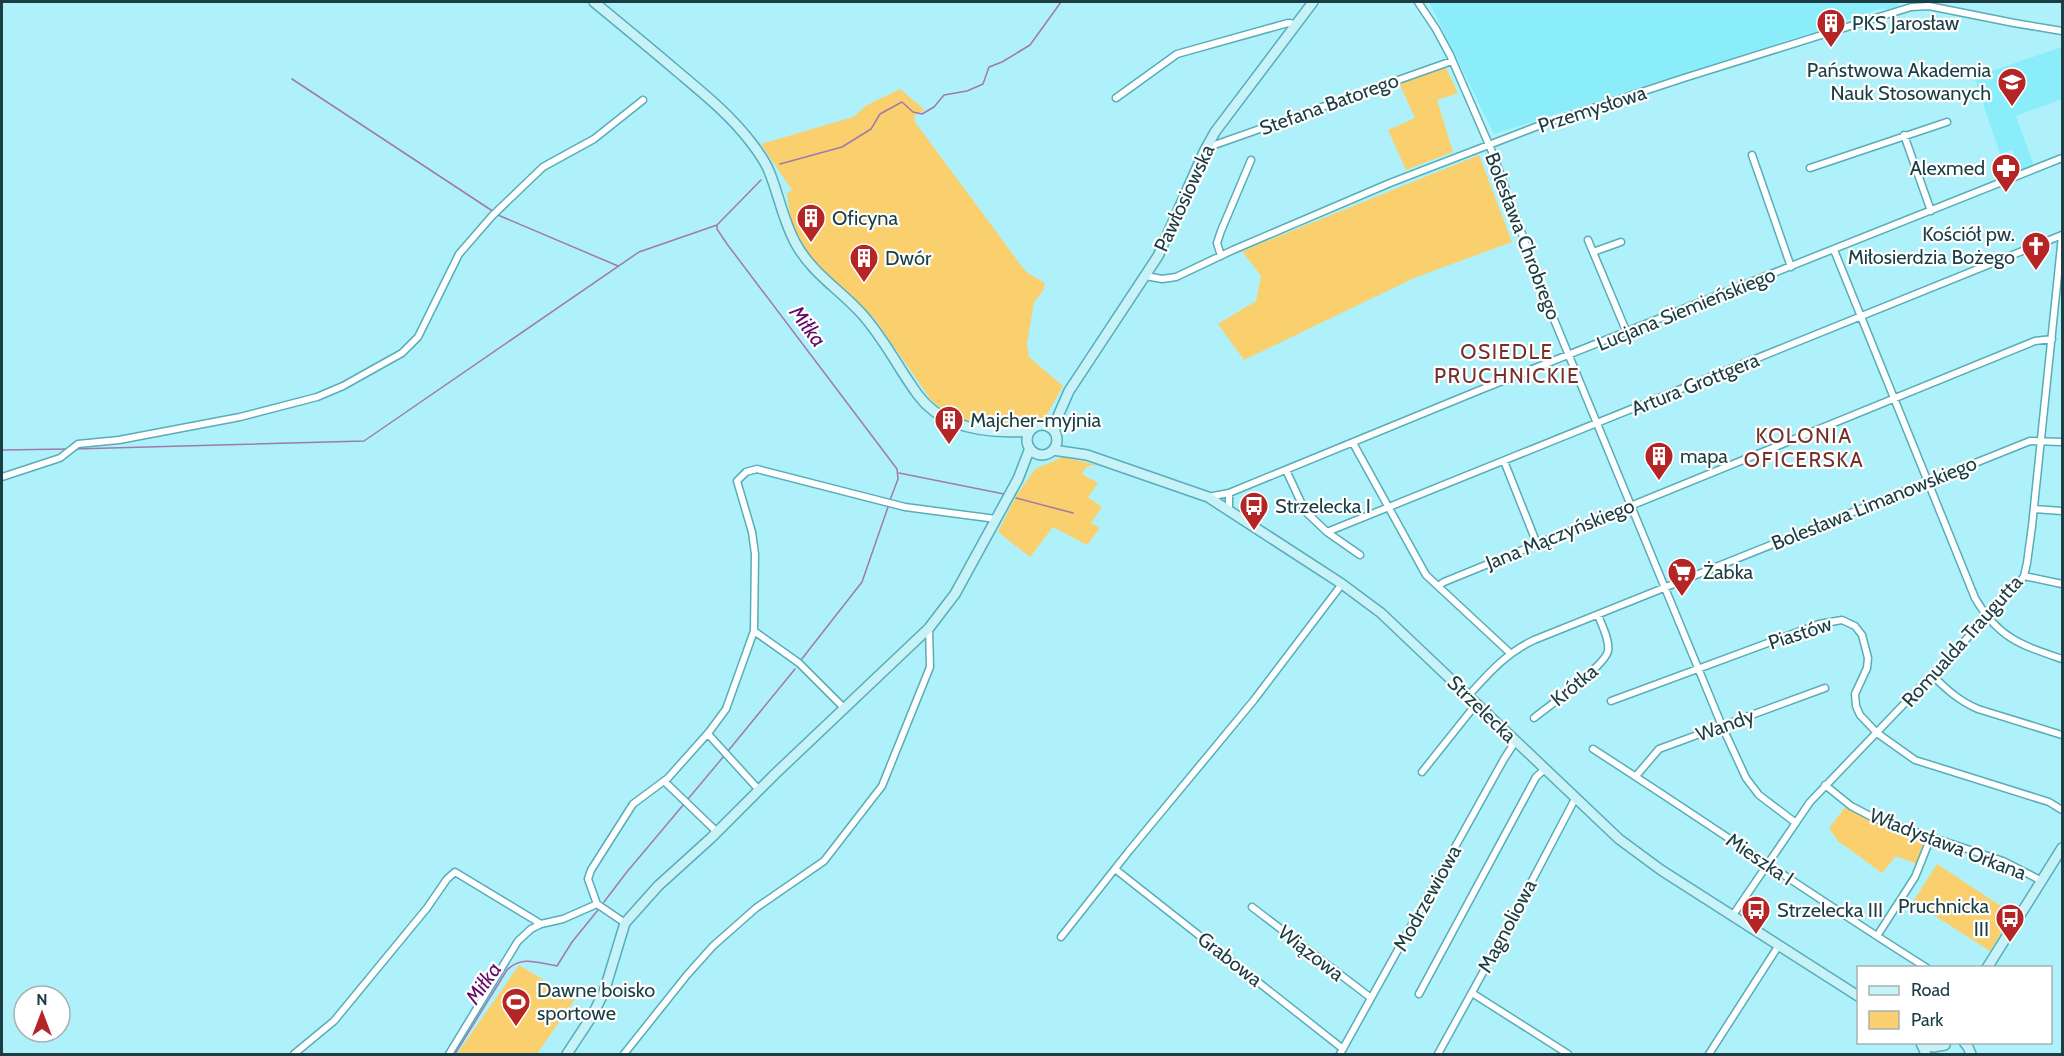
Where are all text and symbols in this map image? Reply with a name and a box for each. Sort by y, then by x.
building icon: PKS Jarosław [1815,7,1847,49]
place label: PKS Jarosław [1852,11,1960,35]
place label: Państwowa Akademia Nauk Stosowanych [1807,58,1991,105]
school or university icon: Państwowa Akademia Nauk Stosowanych [1996,66,2028,108]
street label: Stefana Batorego [1256,68,1402,140]
street label: Przemysłowa [1535,80,1649,138]
street label: Pawłosiowska [1149,140,1219,255]
street label: Bolesława Chrobrego [1480,149,1566,323]
pharmacy icon: Alexmed [1990,152,2022,194]
place label: Alexmed [1910,156,1985,180]
building icon: Oficyna [795,202,827,244]
place label: Oficyna [832,206,899,230]
place label: Kościół pw. Miłosierdzia Bożego [1848,222,2015,269]
church icon: Kościół pw. Miłosierdzia Bożego [2020,230,2052,272]
building icon: Dwór [848,242,880,284]
place label: Dwór [885,246,932,270]
street label: Lucjana Siemieńskiego [1593,262,1779,356]
water label: Miłka [784,300,832,352]
district label: OSIEDLE PRUCHNICKIE [1434,339,1580,388]
street label: Artura Grottgera [1628,347,1763,421]
building icon: Majcher-myjnia [933,404,965,446]
place label: Majcher-myjnia [970,408,1101,432]
district label: KOLONIA OFICERSKA [1744,423,1864,472]
building icon: mapa [1643,440,1675,482]
place label: mapa [1680,444,1728,468]
street label: Bolesława Limanowskiego [1768,451,1980,555]
bus stop icon: Strzelecka I [1238,490,1270,532]
street label: Jana Mączyńskiego [1481,493,1638,575]
place label: Strzelecka I [1275,494,1371,518]
supermarket icon: Żabka [1666,556,1698,598]
place label: Żabka [1703,560,1754,584]
street label: Romualda Traugutta [1897,570,2028,712]
street label: Piastów [1765,611,1835,655]
street label: Krótka [1546,659,1603,711]
street label: Strzelecka [1443,670,1522,748]
street label: Wandy [1693,703,1757,747]
street label: Władysława Orkana [1866,803,2030,885]
street label: Mieszka I [1722,828,1798,890]
street label: Modrzewiowa [1388,840,1466,955]
street label: Magnoliowa [1473,875,1542,977]
bus stop icon: Strzelecka III [1740,894,1772,936]
place label: Pruchnicka III [1898,894,1989,941]
place label: Strzelecka III [1777,898,1883,922]
bus stop icon: Pruchnicka III [1994,902,2026,944]
street label: Wiązowa [1273,920,1349,986]
street label: Grabowa [1193,926,1267,992]
water label: Miłka [459,957,506,1010]
legend [1857,966,2052,1044]
place label: Dawne boisko sportowe [537,978,655,1025]
text: Road [1911,979,1950,1001]
north arrow [12,984,72,1044]
sports icon: Dawne boisko sportowe [500,986,532,1028]
text: N [36,990,48,1009]
text: Park [1911,1009,1944,1031]

